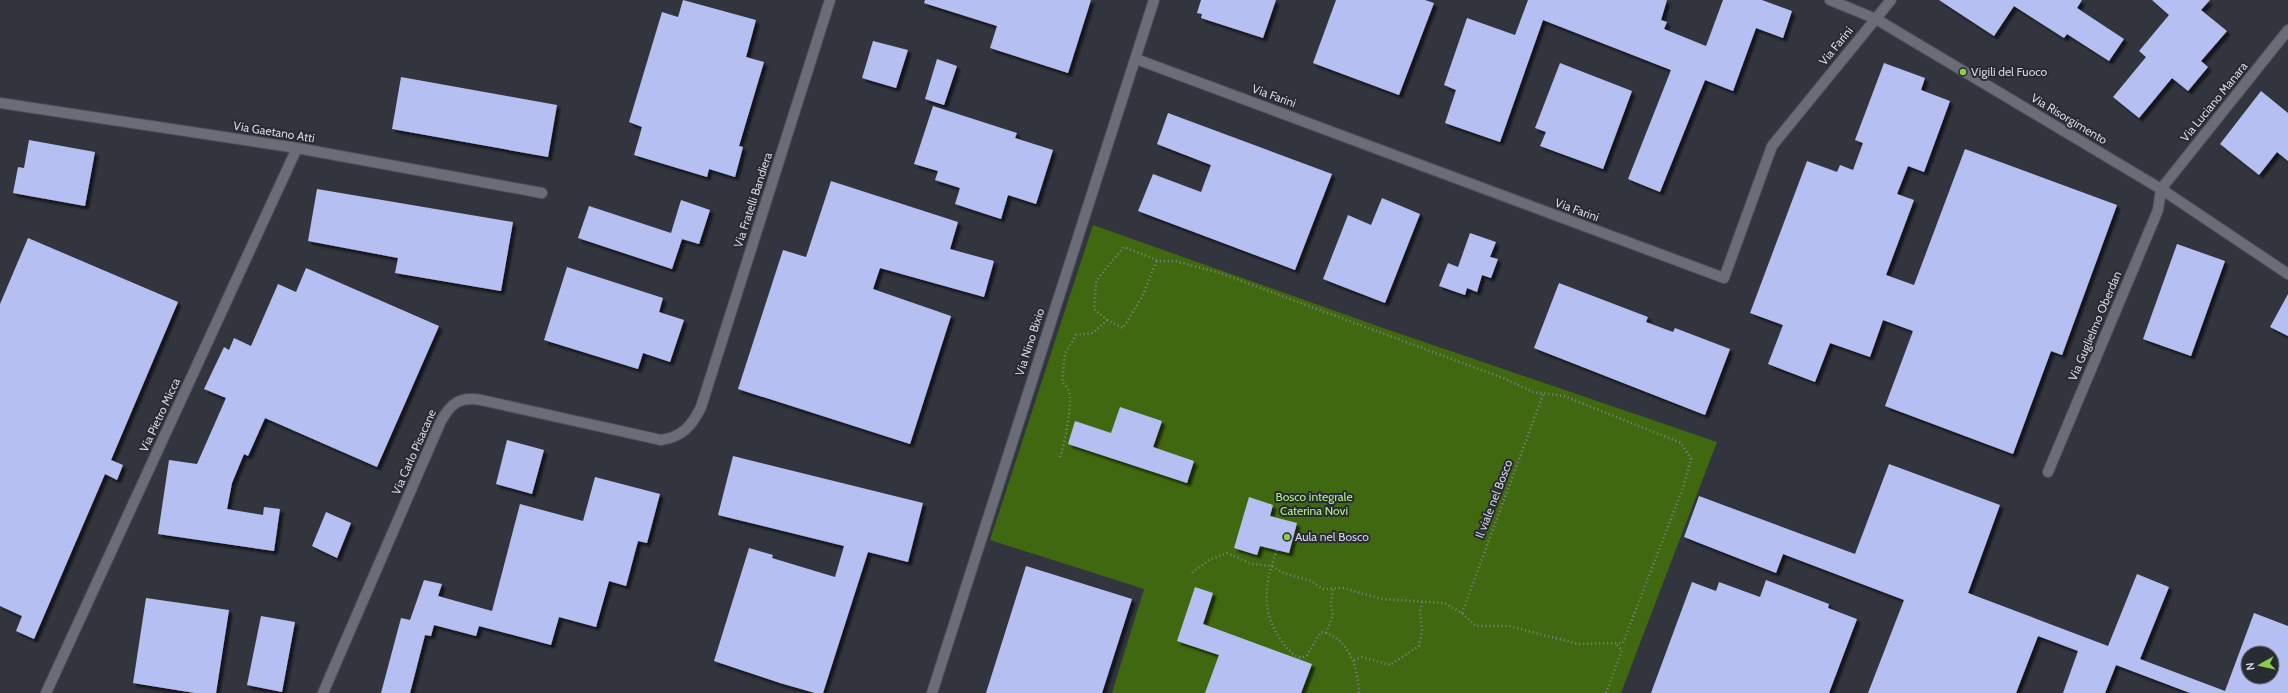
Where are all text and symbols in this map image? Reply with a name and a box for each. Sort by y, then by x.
street label: Via Farini [1815,23,1856,68]
street label: Via Luciano Manara [2177,59,2250,145]
place label: Vigili del Fuoco [1971,64,2048,79]
marker: Vigili del Fuoco [1958,67,1968,77]
street label: Via Farini [1250,81,1298,110]
street label: Via Risorgimento [2028,90,2111,147]
street label: Via Gaetano Atti [232,118,316,145]
street label: Via Fratelli Bandiera [730,150,775,249]
street label: Via Farini [1553,195,1601,224]
street label: Via Guglielmo Oberdan [2065,268,2125,383]
street label: Via Nino Bixio [1012,306,1048,378]
street label: Via Pietro Micca [136,375,183,454]
street label: Via Carlo Pisacane [388,407,439,497]
street label: Il viale nel Bosco [1472,457,1516,540]
park label: Bosco integrale Caterina Novi [1275,489,1353,518]
place label: Aula nel Bosco [1295,529,1369,544]
marker: Aula nel Bosco [1282,532,1292,542]
north arrow [2240,645,2280,685]
text: N [2243,662,2258,671]

